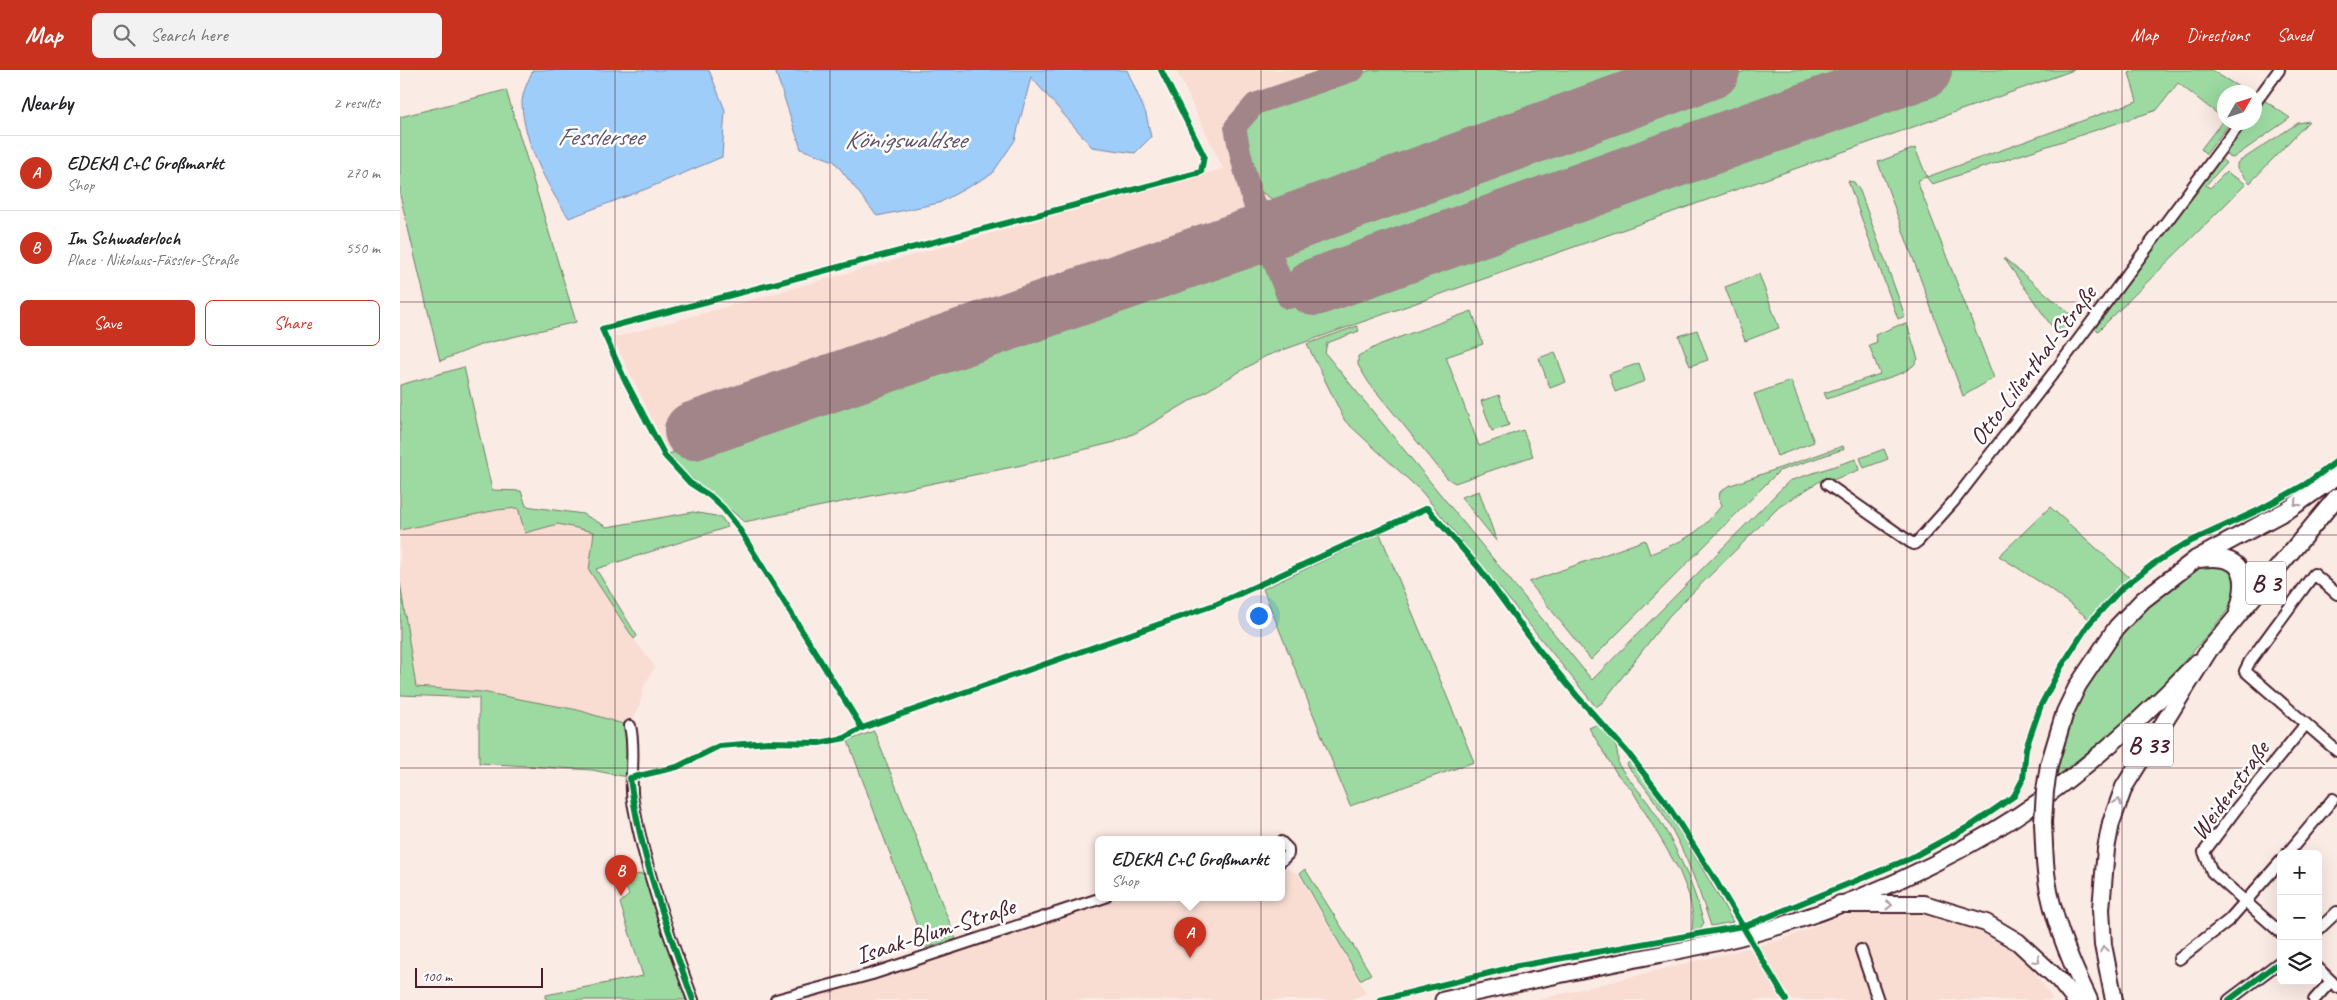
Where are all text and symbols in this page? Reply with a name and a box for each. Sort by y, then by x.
search box [92,13,442,58]
text: Map [25,20,62,50]
icon: search [110,21,138,49]
text: Search here [150,23,228,47]
text: Map [2131,24,2158,46]
text: Directions [2186,24,2249,46]
text: Saved [2277,24,2312,46]
north arrow [2217,85,2262,130]
text: Nearby [20,90,73,116]
text: 2 results [333,93,380,113]
water label: Fesslersee [557,120,647,153]
water label: Königswaldsee [844,123,970,156]
text: EDEKA C+C Großmarkt [67,151,224,175]
text: A [32,163,40,183]
text: 270 m [346,163,380,183]
text: Shop [67,175,94,195]
text: Im Schwaderloch [67,226,180,250]
text: B [32,238,40,258]
text: 550 m [346,238,380,258]
text: Place · Nikolaus-Fässler-Straße [67,250,238,270]
street label: Otto-Lilienthal-Straße [1962,278,2105,452]
button: Save [20,300,195,346]
button: Share [205,300,380,346]
one-way arrow [2293,497,2302,507]
road number: B 3 [2246,562,2286,604]
your location [1246,603,1272,629]
road number: B 33 [2123,724,2173,766]
street label: Weidenstraße [2183,733,2278,847]
one-way arrow [2112,798,2122,806]
popup [1095,836,1285,901]
text: EDEKA C+C Großmarkt [1112,847,1268,871]
map controls [2277,850,2322,985]
button: + [2277,850,2322,895]
pin: B [605,855,637,896]
text: Shop [1112,871,1139,891]
street label: Isaak-Blum-Straße [852,890,1021,972]
button: − [2277,895,2322,940]
one-way arrow [1886,900,1893,910]
pin: A [1174,917,1206,958]
button: layers [2277,940,2322,985]
one-way arrow [2099,945,2109,954]
one-way arrow [2031,954,2040,963]
scale bar [415,965,542,988]
text: 100 m [422,968,452,985]

